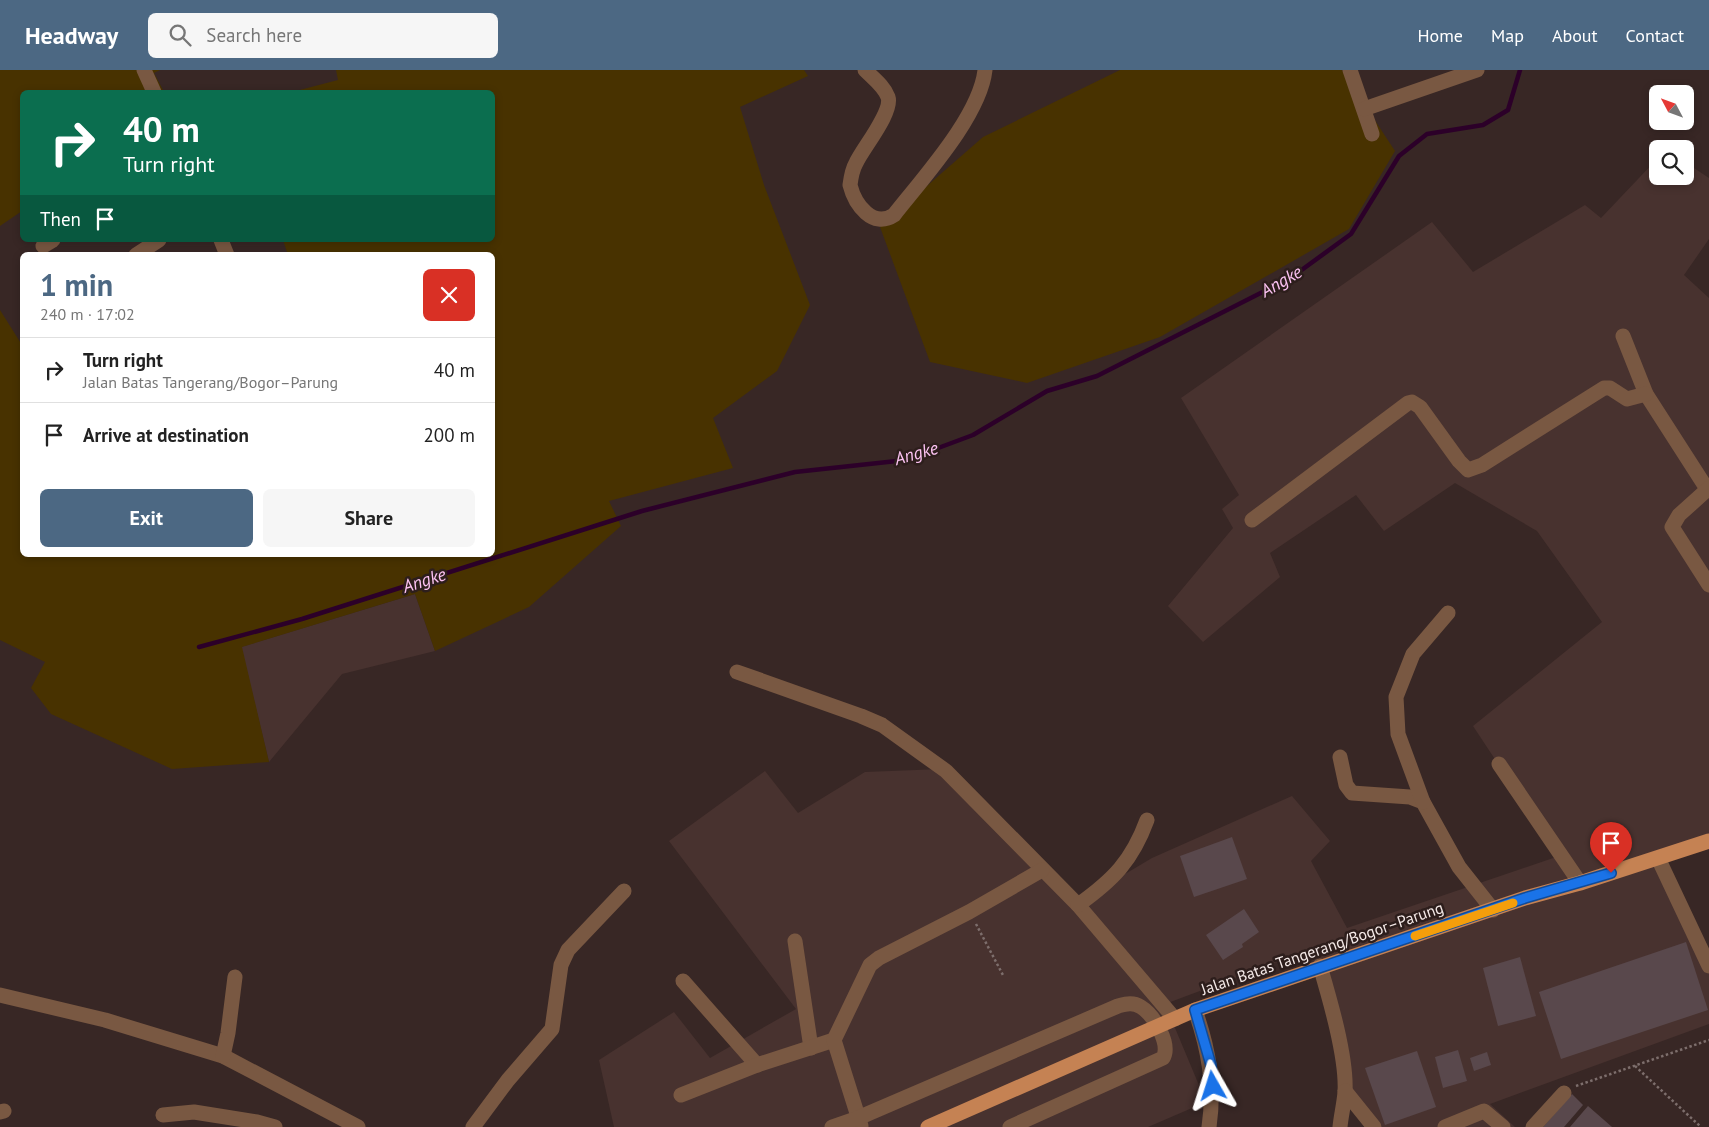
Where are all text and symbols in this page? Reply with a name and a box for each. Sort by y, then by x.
search box [148,13,498,58]
text: Headway [25,20,118,51]
icon: search [166,21,194,49]
text: Search here [206,23,302,47]
text: Home [1417,24,1463,47]
text: Map [1491,24,1524,47]
text: About [1552,24,1598,47]
text: Contact [1626,24,1684,47]
north arrow [1649,85,1694,130]
map controls [1649,85,1694,185]
text: 40 m [123,106,200,152]
icon: right [40,110,105,175]
button: search [1649,140,1694,185]
text: Turn right [123,150,215,178]
icon: arrive [91,205,119,233]
text: Then [40,207,81,231]
water label: Angke [1255,260,1307,303]
text: 1 min [40,265,113,304]
button: close [423,269,475,321]
text: 240 m · 17:02 [40,304,135,324]
text: Turn right [83,348,163,372]
icon: right [40,356,68,384]
text: 40 m [434,358,475,382]
text: Jalan Batas Tangerang/Bogor–Parung [83,372,338,392]
icon: arrive [40,421,68,449]
text: Arrive at destination [83,423,249,447]
text: 200 m [423,423,475,447]
water label: Angke [891,436,941,470]
button: Exit [40,489,253,547]
button: Share [263,489,475,547]
water label: Angke [398,562,449,598]
pin [1590,822,1632,873]
icon: arrive [1597,829,1625,857]
street label: Jalan Batas Tangerang/Bogor–Parung [1197,897,1446,999]
position arrow [1186,1059,1238,1111]

